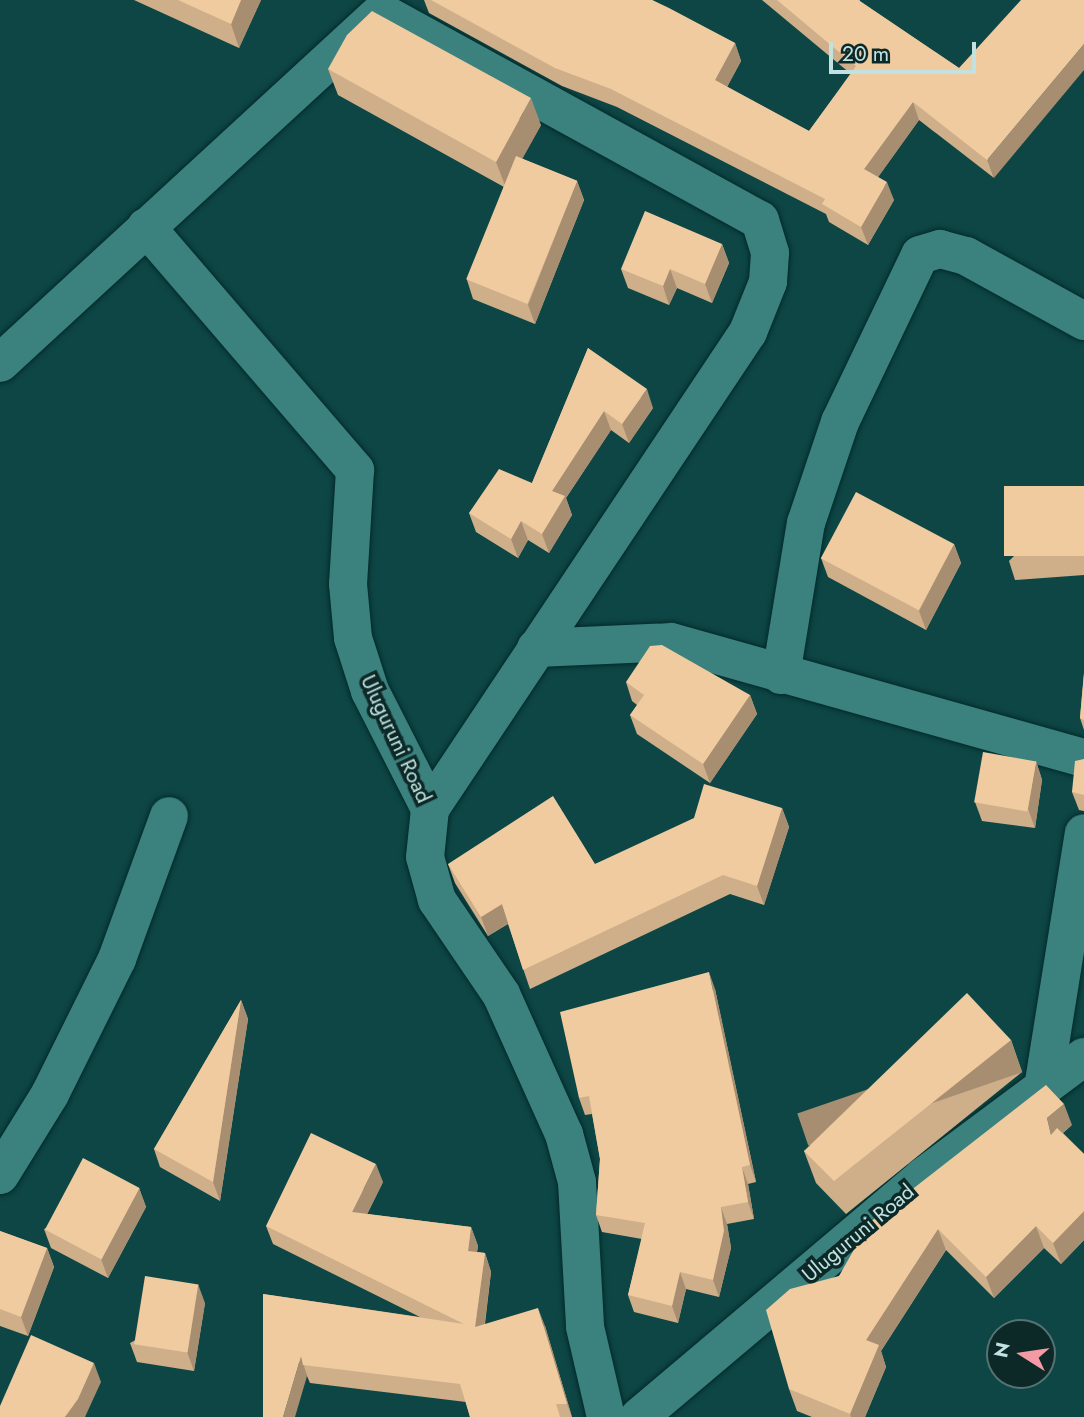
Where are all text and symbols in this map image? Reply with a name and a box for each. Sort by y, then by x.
scale bar [832,28,979,72]
text: 20 m [842,39,889,69]
street label: Uluguruni Road [355,671,437,807]
street label: Uluguruni Road [797,1179,919,1287]
north arrow [986,1319,1056,1389]
text: N [987,1340,1017,1360]

